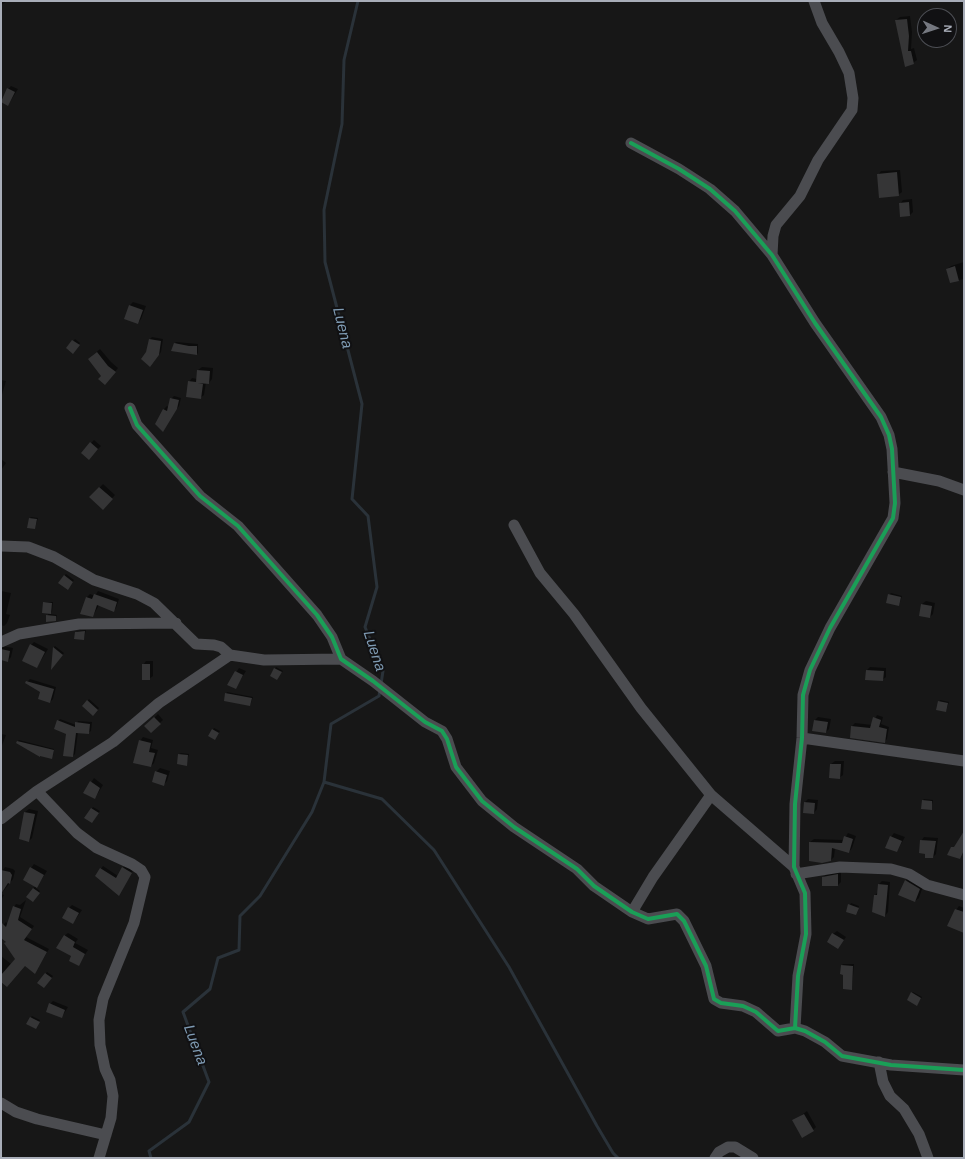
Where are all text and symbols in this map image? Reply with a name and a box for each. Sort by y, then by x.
north arrow [917,8,957,48]
text: N [942,24,954,33]
water label: Luena [328,306,356,350]
water label: Luena [359,628,389,674]
water label: Luena [179,1022,211,1068]

